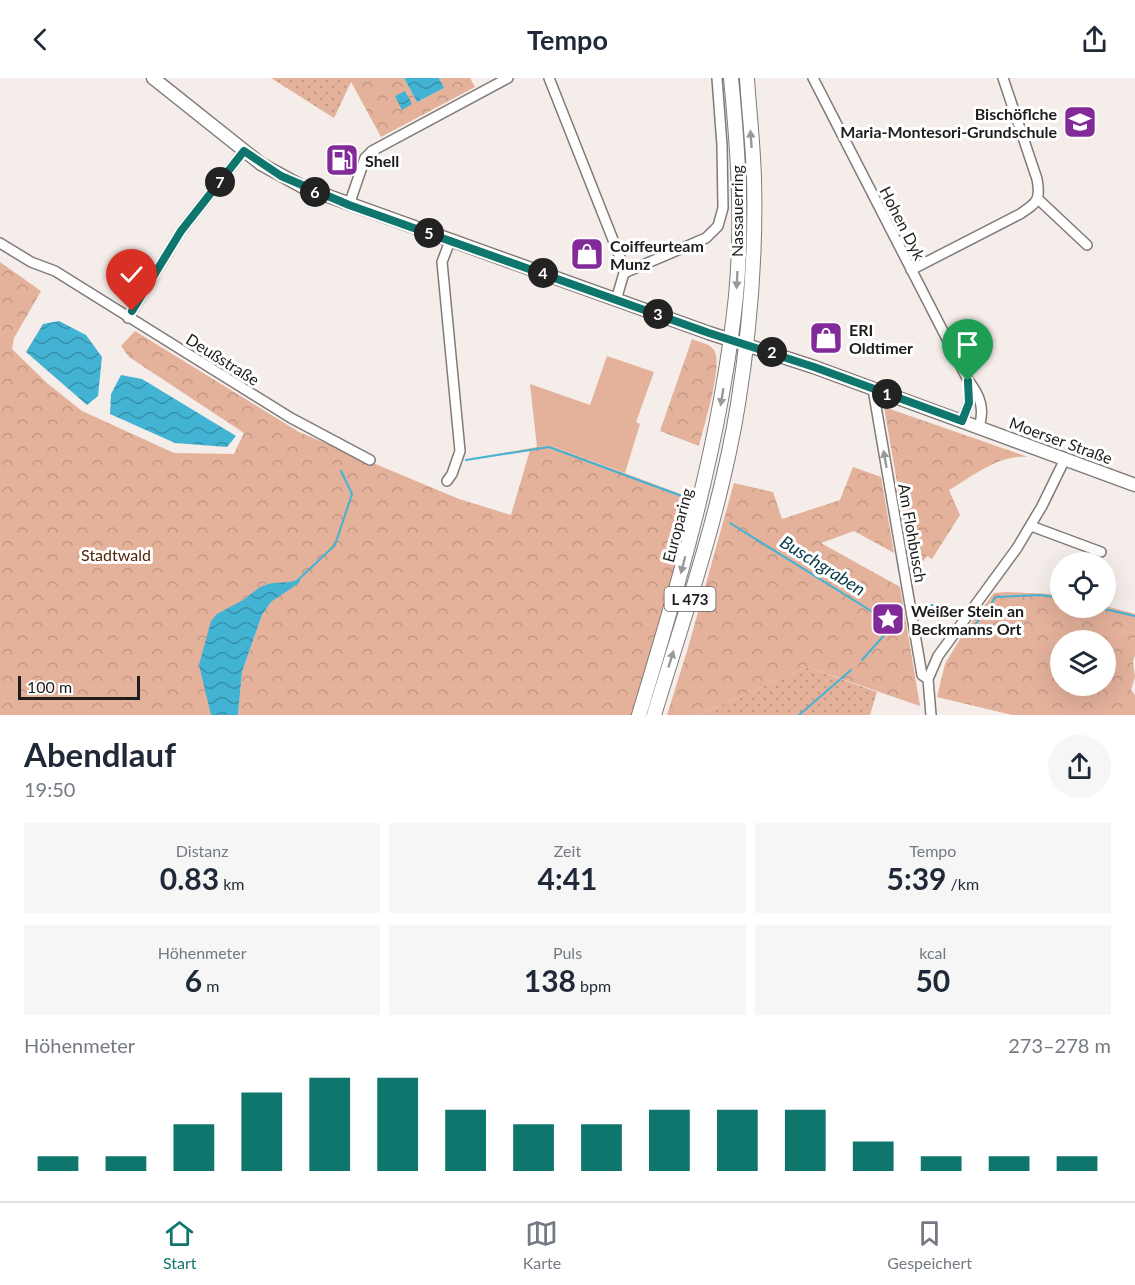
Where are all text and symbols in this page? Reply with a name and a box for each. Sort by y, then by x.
icon: back [24,23,57,56]
text: Tempo [527,23,608,56]
icon: share [1078,23,1111,56]
place label: Bischöflche Maria-Montesori-Grundschule [840,104,1057,141]
school or university icon: Bischöflche Maria-Montesori-Grundschule [1062,104,1098,140]
one-way arrow [747,130,756,149]
fuel station icon: Shell [324,142,360,178]
place label: Shell [365,151,399,170]
street label: Nassauerring [727,165,746,257]
pin: 7 [205,167,235,197]
text: 7 [215,172,225,191]
pin: 6 [300,177,330,207]
text: 6 [310,182,320,201]
street label: Hohen Dyk [876,183,930,264]
pin: 5 [414,218,444,248]
text: 5 [424,223,434,242]
shop icon: Coiffeurteam Munz [569,236,605,272]
place label: Coiffeurteam Munz [610,236,704,273]
pin [106,249,157,311]
icon: check [115,258,148,291]
pin: 4 [528,258,558,288]
text: 4 [538,263,548,282]
one-way arrow [732,270,741,289]
pin: 3 [643,299,673,329]
text: 3 [653,304,663,323]
pin [942,319,993,381]
shop icon: ERI Oldtimer [808,320,844,356]
place label: ERI Oldtimer [849,320,913,357]
icon: arrive [951,328,984,361]
street label: Deußstraße [183,329,263,389]
pin: 2 [757,337,787,367]
text: 2 [767,342,777,361]
pin: 1 [872,379,902,409]
text: 1 [882,384,892,403]
one-way arrow [718,388,727,407]
street label: Moerser Straße [1007,413,1115,467]
one-way arrow [881,449,890,468]
street label: Am Flohbusch [895,482,931,584]
street label: Europaring [658,486,696,564]
water label: Buschgraben [776,530,870,600]
park label: Stadtwald [81,545,151,564]
map controls [1050,552,1116,696]
button: locate [1050,552,1116,618]
one-way arrow [678,556,688,574]
road number: L 473 [664,587,716,611]
place icon: Weißer Stein an Beckmanns Ort [870,601,906,637]
place label: Weißer Stein an Beckmanns Ort [911,601,1024,638]
button: layers [1050,630,1116,696]
one-way arrow [667,650,676,668]
scale bar [18,673,140,700]
text: 100 m [27,677,72,696]
text: Abendlauf [24,734,176,774]
button: share [1048,735,1111,798]
text: 19:50 [24,777,75,801]
text: Distanz [176,841,228,860]
text: Zeit [554,841,581,860]
text: Tempo [909,841,956,860]
text: 0.83 [160,860,219,896]
text: 4:41 [538,860,597,896]
text: 5:39 [887,860,946,896]
text: km [219,874,245,893]
text: /km [946,874,979,893]
text: Höhenmeter [158,943,247,962]
text: Puls [553,943,582,962]
text: kcal [919,943,946,962]
text: 6 [185,962,202,998]
text: 138 [524,962,576,998]
text: 50 [915,962,950,998]
text: m [202,976,220,995]
text: bpm [576,976,611,995]
text: Höhenmeter [24,1033,135,1057]
text: 273–278 m [1008,1033,1111,1057]
tab: Start [163,1217,197,1272]
tab: Karte [523,1217,561,1272]
tab: Gespeichert [887,1217,972,1272]

